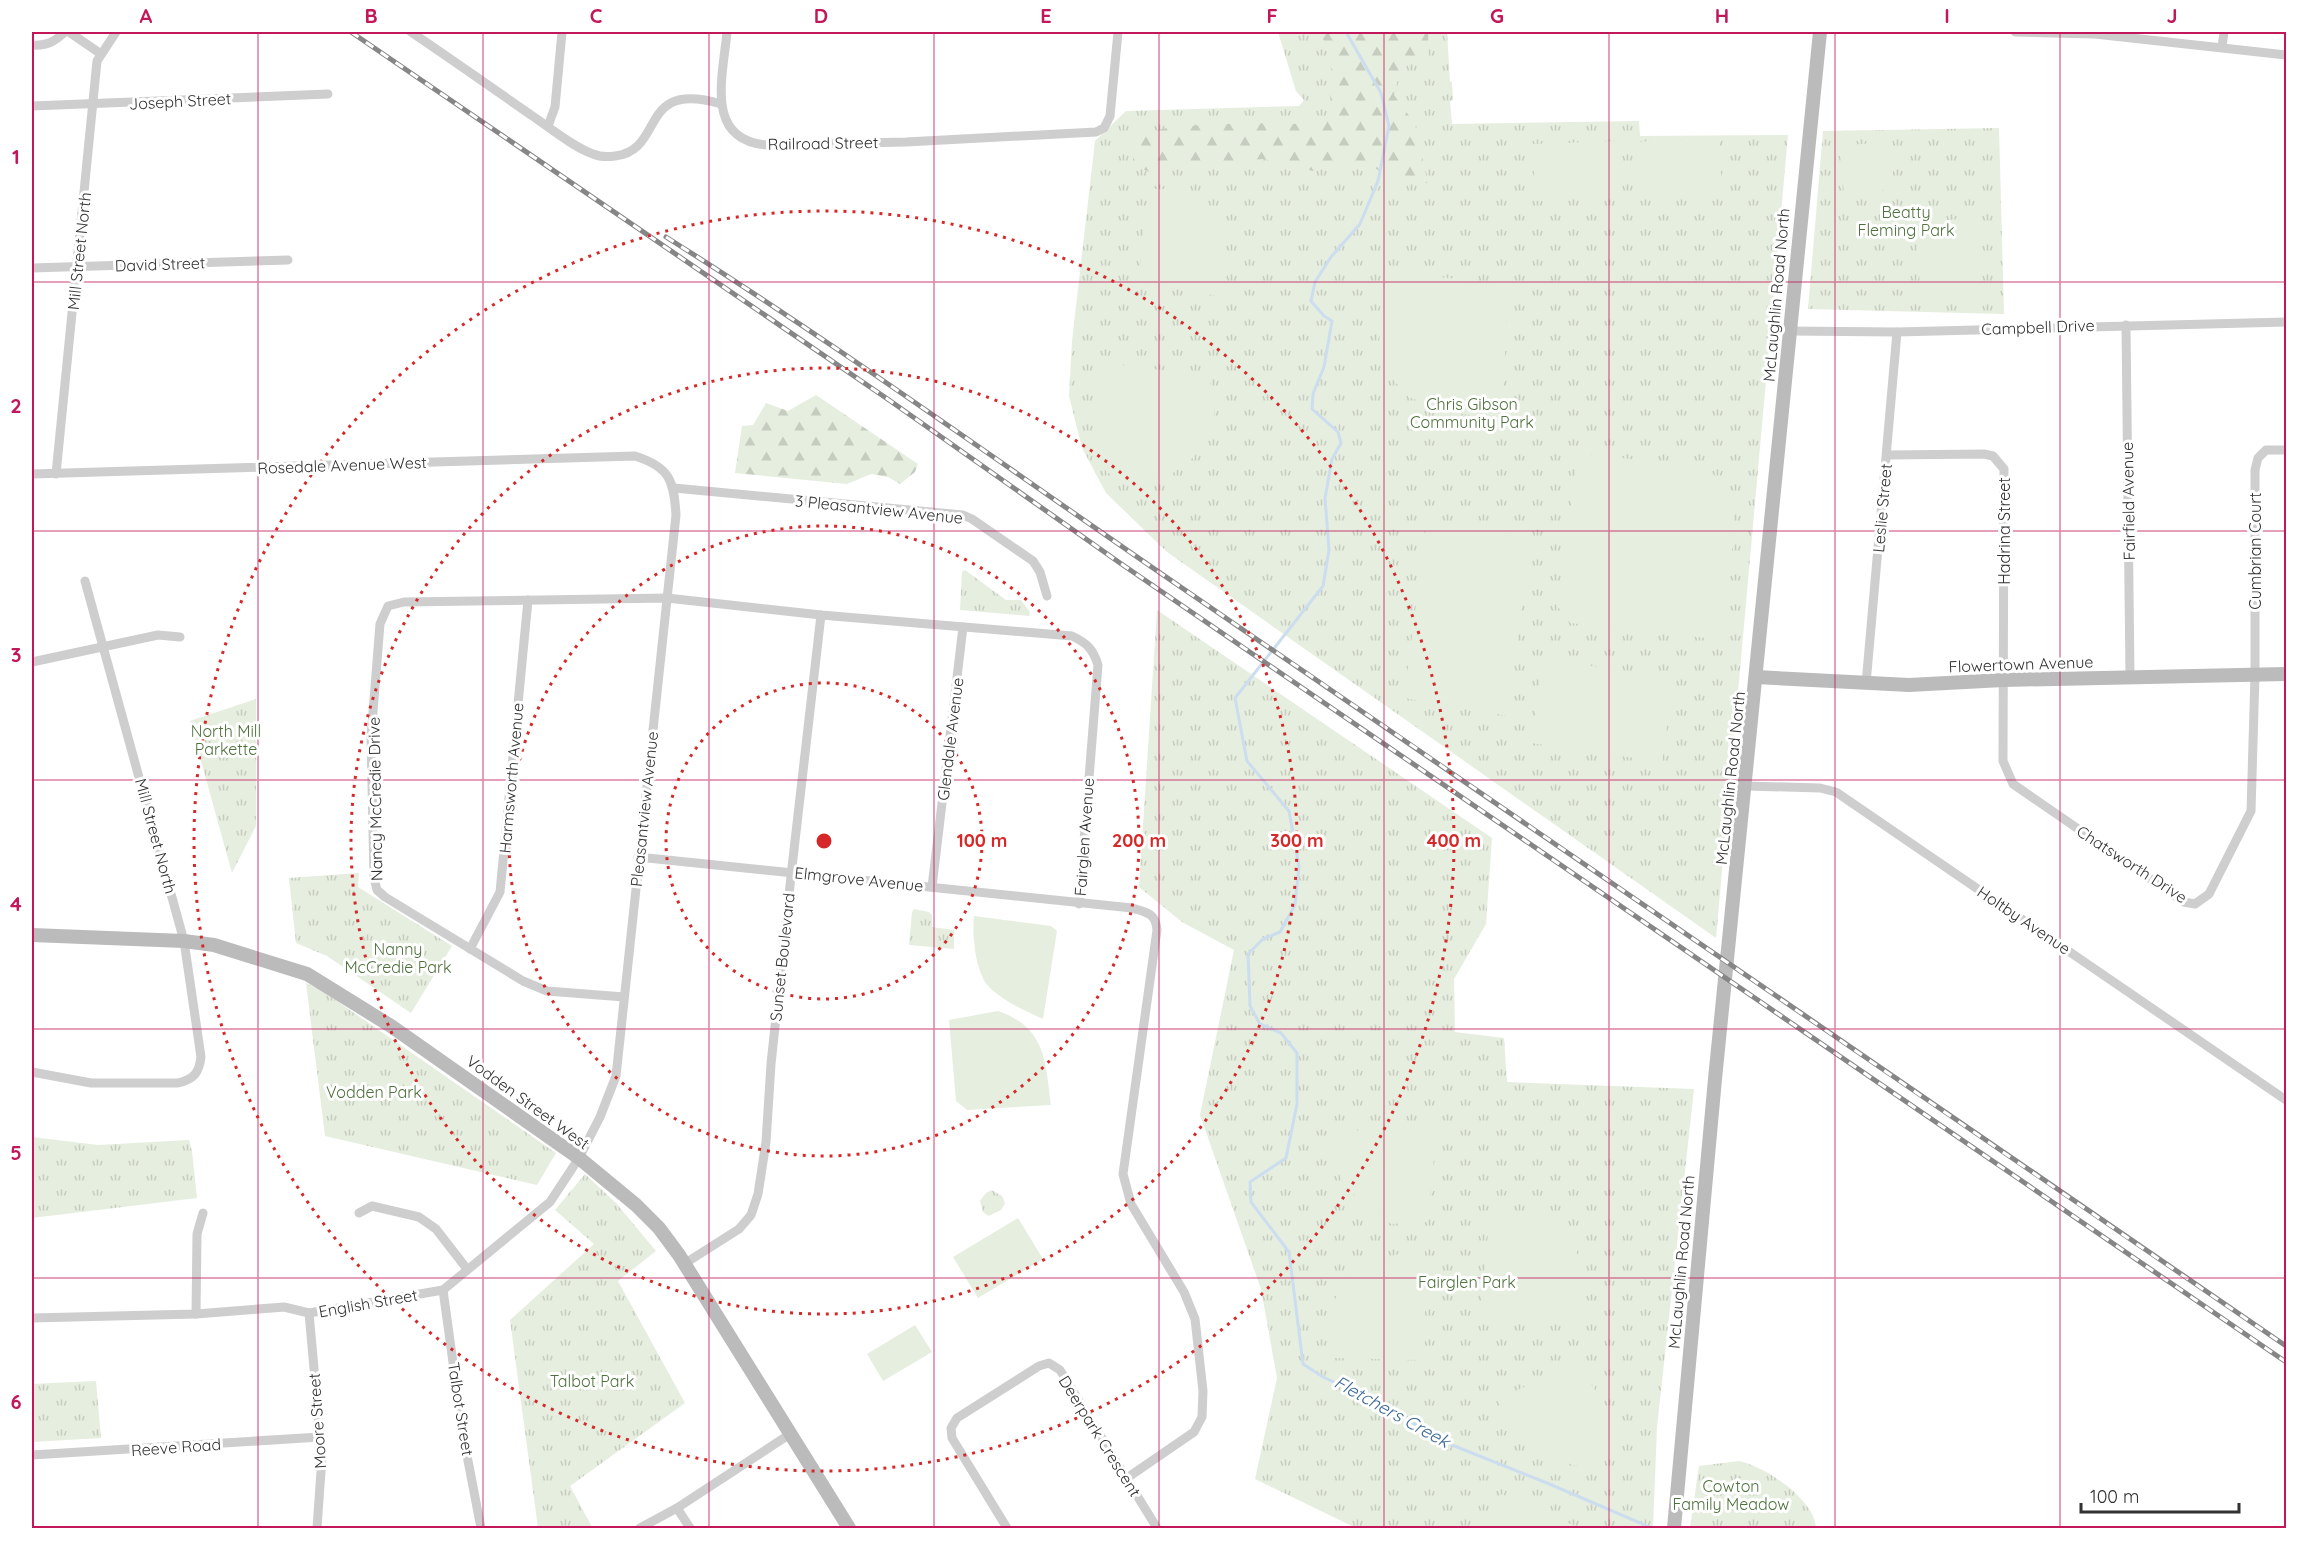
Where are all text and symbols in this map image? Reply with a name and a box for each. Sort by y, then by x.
text: A [140,3,153,28]
text: B [364,3,378,28]
text: C [590,3,603,28]
text: D [814,3,828,28]
text: E [1040,3,1052,28]
text: F [1266,3,1278,28]
text: G [1490,3,1504,28]
text: H [1715,3,1729,28]
text: I [1944,3,1950,28]
text: J [2166,3,2178,28]
street label: Joseph Street [128,88,232,114]
street label: Railroad Street [768,132,878,154]
text: 1 [12,144,20,169]
street label: Mill Street North [63,191,95,311]
park label: Beatty Fleming Park [1857,202,1955,240]
street label: McLaughlin Road North [1758,207,1794,383]
street label: David Street [114,252,206,276]
street label: Campbell Drive [1981,315,2095,339]
text: 2 [10,393,22,418]
park label: Chris Gibson Community Park [1410,394,1534,432]
street label: Fairfield Avenue [2117,442,2139,560]
street label: Rosedale Avenue West [257,452,427,478]
street label: Leslie Street [1868,463,1896,553]
street label: Hadrina Street [1994,477,2014,585]
street label: 3 Pleasantview Avenue [794,490,964,528]
street label: Cumbrian Court [2245,492,2265,610]
text: 3 [11,642,21,667]
street label: Flowertown Avenue [1948,651,2094,677]
street label: Glendale Avenue [933,676,967,802]
street label: McLaughlin Road North [1711,690,1749,866]
street label: Harmsworth Avenue [494,702,528,854]
street label: Nancy McCredie Drive [364,717,386,881]
park label: North Mill Parkette [191,721,261,759]
street label: Pleasantview Avenue [626,730,662,888]
street label: Mill Street North [131,776,181,896]
street label: Fairglen Avenue [1070,777,1098,897]
street label: Chatsworth Drive [2073,821,2191,907]
text: 100 m [957,829,1007,852]
text: 200 m [1112,829,1166,852]
text: 300 m [1270,829,1324,852]
text: 400 m [1427,829,1481,852]
centre of rings [814,831,834,851]
street label: Elmgrove Avenue [794,862,924,896]
street label: Holtby Avenue [1974,881,2074,959]
text: 4 [10,891,22,916]
street label: Sunset Boulevard [765,892,799,1022]
park label: Nanny McCredie Park [344,939,452,977]
street label: Vodden Street West [463,1051,593,1153]
park label: Vodden Park [326,1082,422,1102]
text: 5 [10,1140,22,1165]
street label: McLaughlin Road North [1663,1174,1699,1350]
park label: Fairglen Park [1418,1272,1516,1292]
street label: English Street [317,1284,419,1322]
street label: Talbot Street [444,1361,478,1457]
water label: Fletchers Creek [1330,1370,1455,1453]
park label: Talbot Park [550,1371,634,1391]
street label: Deerpark Crescent [1055,1372,1145,1500]
street label: Moore Street [304,1373,330,1469]
text: 6 [10,1389,22,1414]
street label: Reeve Road [130,1434,222,1460]
park label: Cowton Family Meadow [1673,1476,1789,1514]
scale bar [2081,1476,2238,1514]
text: 100 m [2090,1485,2139,1508]

